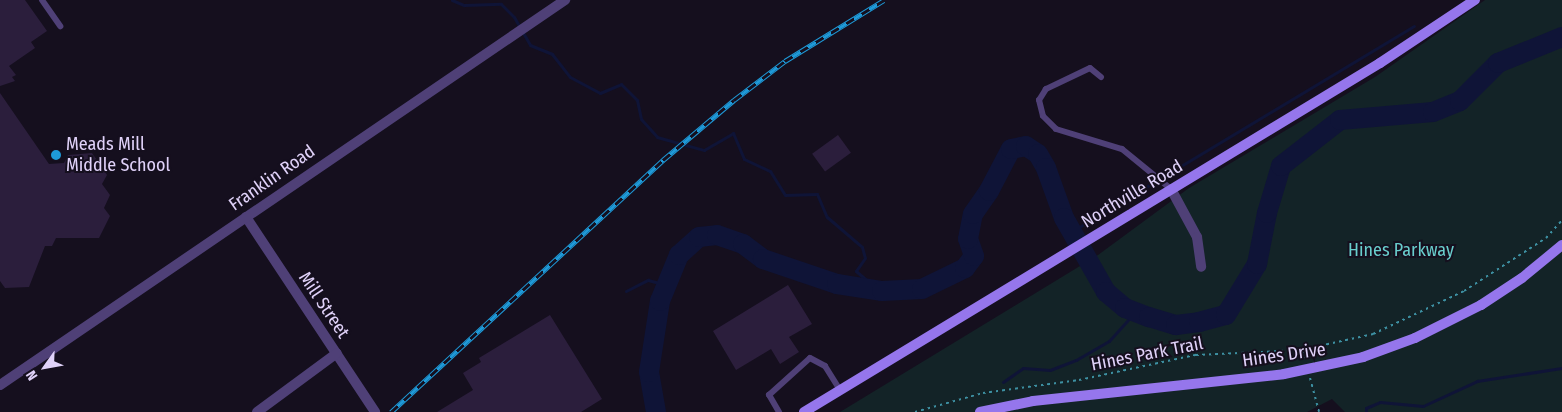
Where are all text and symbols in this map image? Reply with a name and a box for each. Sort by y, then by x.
place label: Meads Mill Middle School [66,134,170,176]
street label: Franklin Road [225,140,319,216]
marker: Meads Mill Middle School [50,149,62,161]
street label: Northville Road [1077,155,1187,233]
park label: Hines Parkway [1348,239,1454,261]
street label: Mill Street [294,268,354,342]
street label: Hines Park Trail [1089,333,1205,375]
street label: Hines Drive [1241,338,1327,372]
north arrow [20,342,70,392]
text: N [22,367,41,383]

